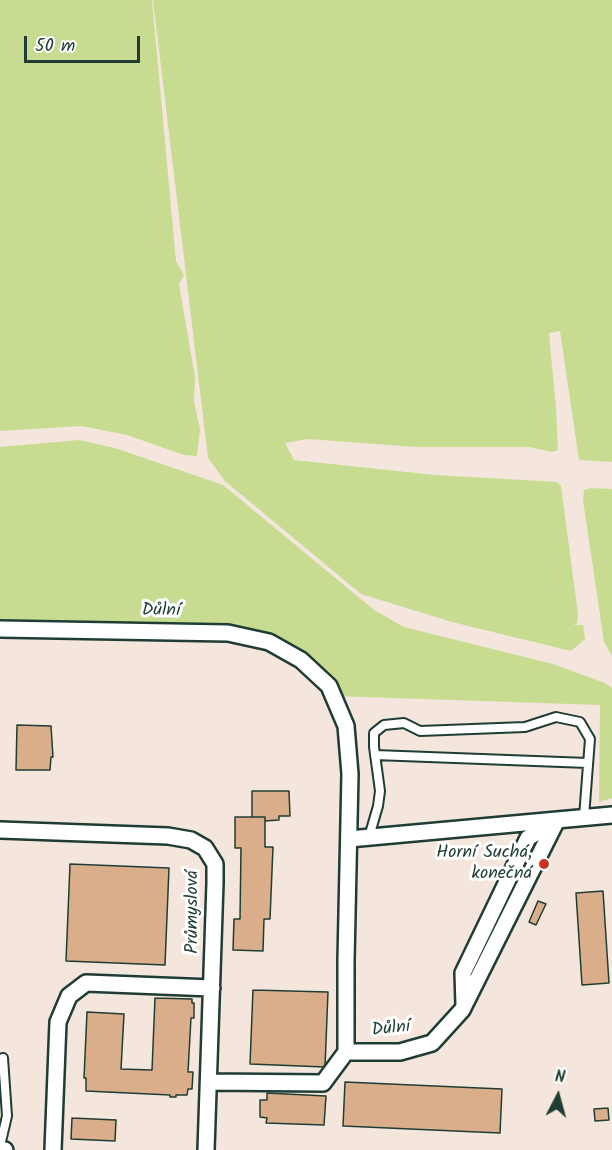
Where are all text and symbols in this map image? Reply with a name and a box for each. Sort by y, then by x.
scale bar [27,24,142,62]
text: 50 m [35,32,75,61]
street label: Důlní [142,601,180,623]
place label: Horní Suchá, konečná [436,843,532,886]
marker: Horní Suchá, konečná [537,857,551,871]
street label: Průmyslová [183,870,205,954]
street label: Důlní [371,1017,411,1043]
text: N [554,1065,566,1091]
north arrow [528,1066,588,1126]

